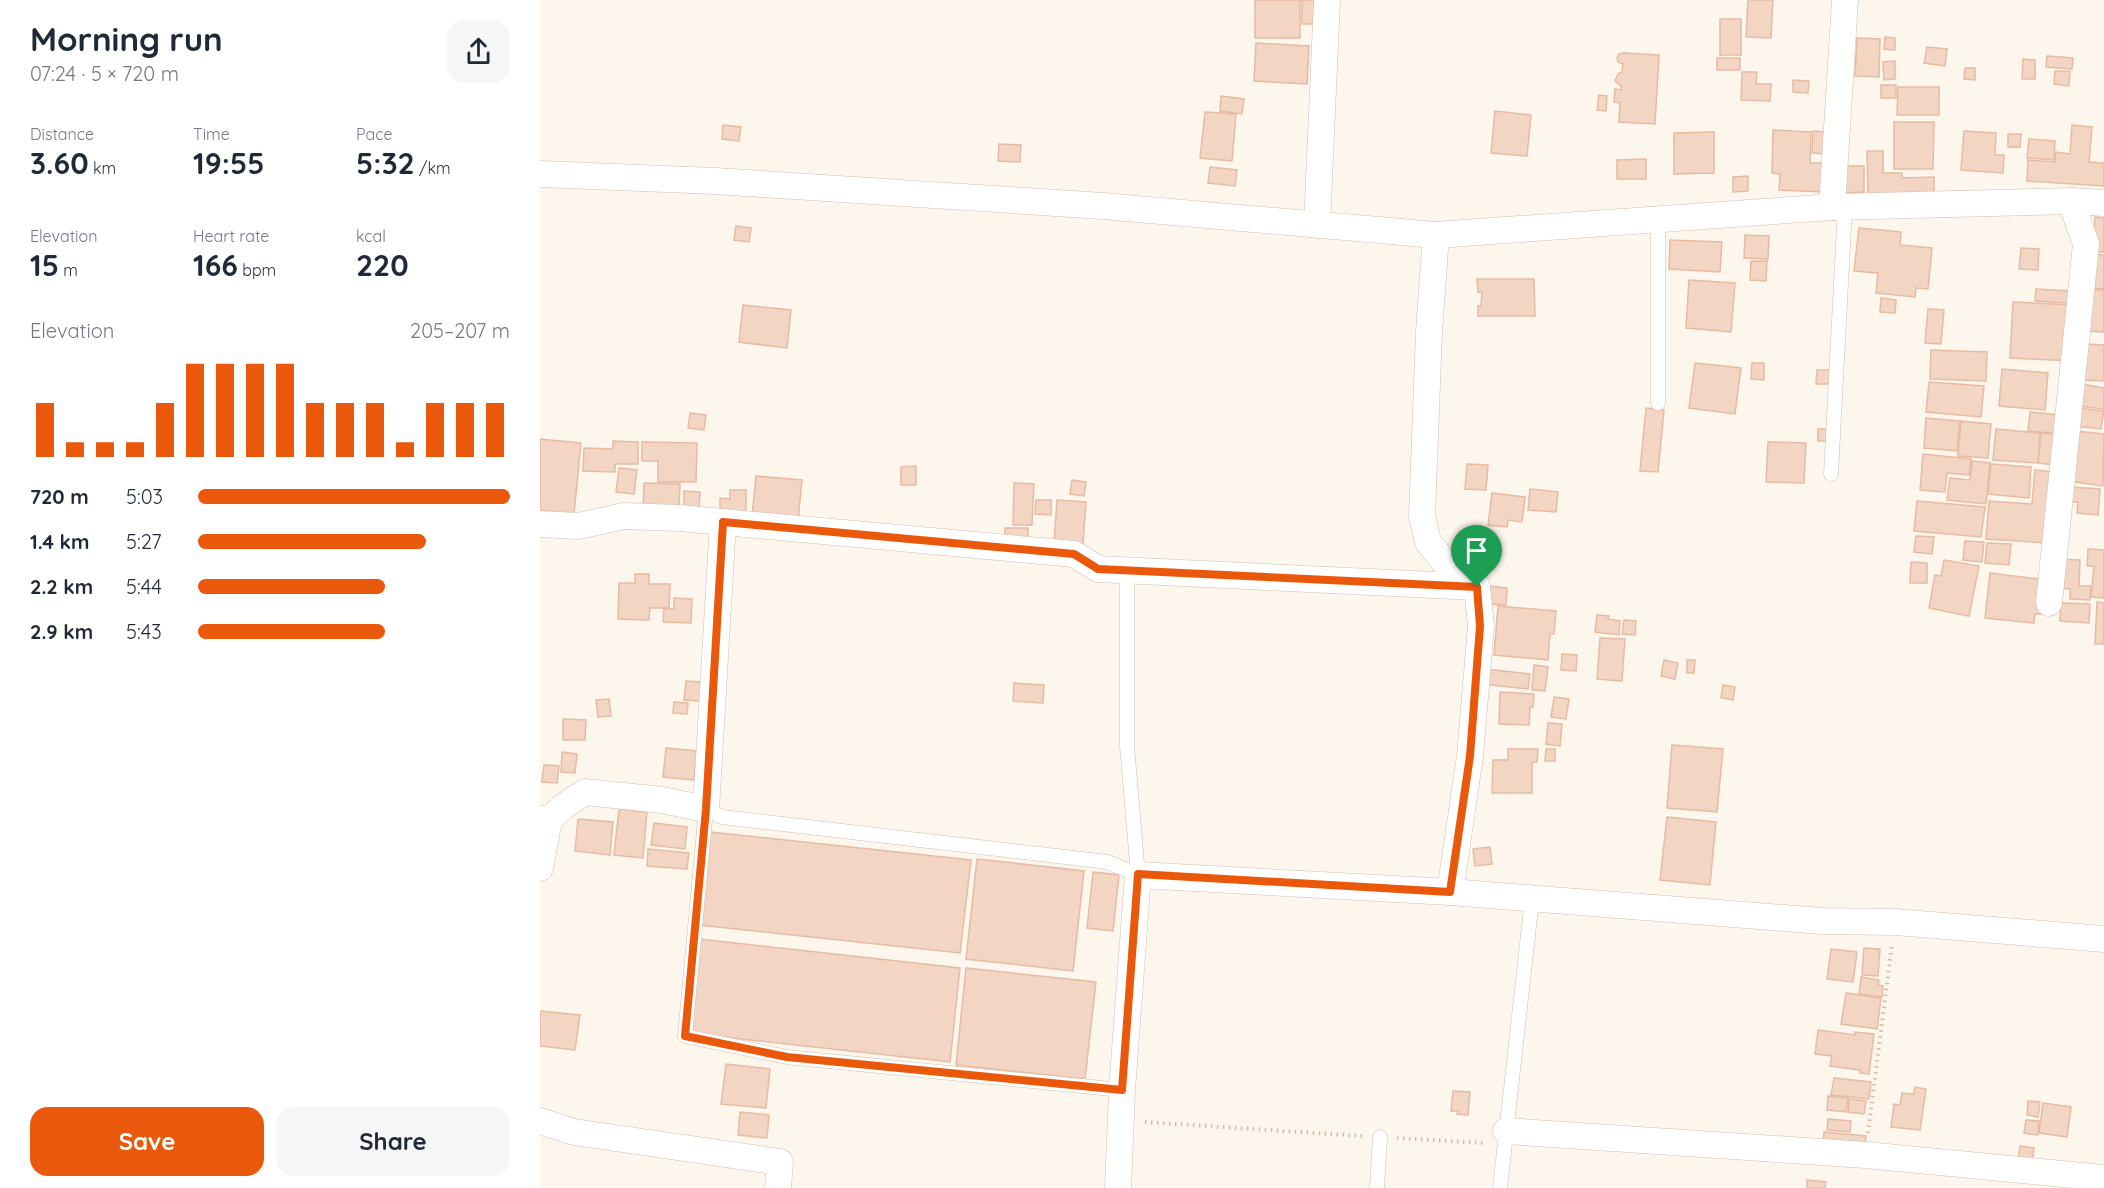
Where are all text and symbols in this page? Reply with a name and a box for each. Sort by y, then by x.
text: Morning run [30,18,223,59]
button: share [447,20,510,83]
text: 07:24 · 5 × 720 m [30,61,179,86]
text: Distance [30,124,94,144]
text: Time [193,124,230,144]
text: Pace [356,124,392,144]
text: 3.60 [30,144,89,182]
text: 19:55 [193,144,264,182]
text: 5:32 [356,144,415,182]
text: km [89,158,116,178]
text: /km [415,158,451,178]
text: Elevation [30,226,97,246]
text: Heart rate [193,226,269,246]
text: kcal [356,226,386,246]
text: 15 [30,246,59,284]
text: 166 [193,246,238,284]
text: 220 [356,246,409,284]
text: m [59,260,78,280]
text: bpm [238,260,276,280]
text: Elevation [30,318,114,343]
text: 205–207 m [410,318,510,343]
text: 720 m [30,484,89,509]
text: 5:03 [126,484,163,509]
pin [1451,525,1502,587]
text: 1.4 km [30,529,89,554]
text: 5:27 [126,529,162,554]
icon: arrive [1460,534,1493,567]
text: 2.2 km [30,574,93,599]
text: 5:44 [126,574,162,599]
text: 2.9 km [30,619,93,644]
text: 5:43 [126,619,162,644]
button: Save [30,1107,264,1176]
button: Share [276,1107,510,1176]

